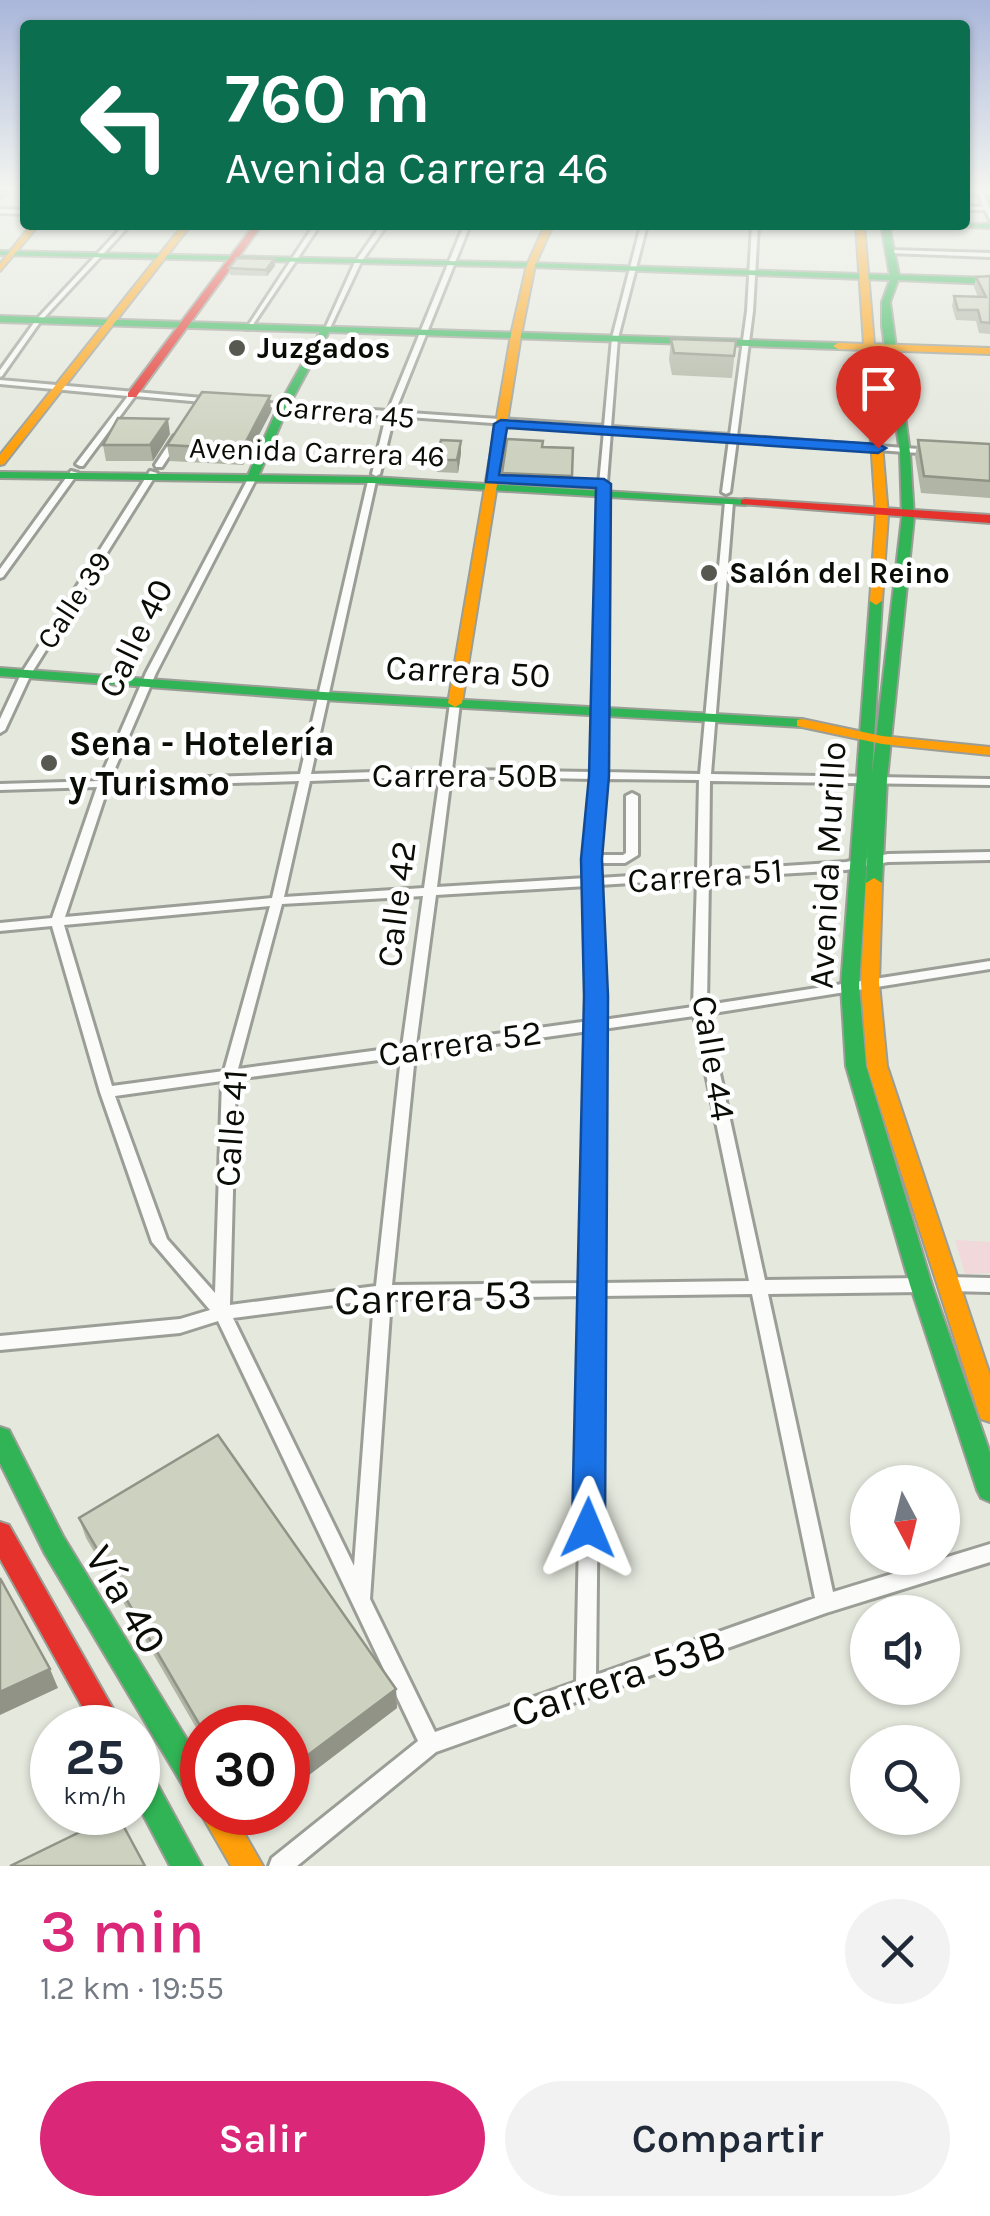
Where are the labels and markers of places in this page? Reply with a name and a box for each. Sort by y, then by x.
place label: Juzgados [257,330,390,366]
marker: Juzgados [226,337,248,359]
pin [836,346,921,449]
place label: Salón del Reino [729,555,950,591]
marker: Salón del Reino [698,562,720,584]
place label: Sena - Hotelería y Turismo [69,723,335,805]
marker: Sena - Hotelería y Turismo [38,752,60,774]

